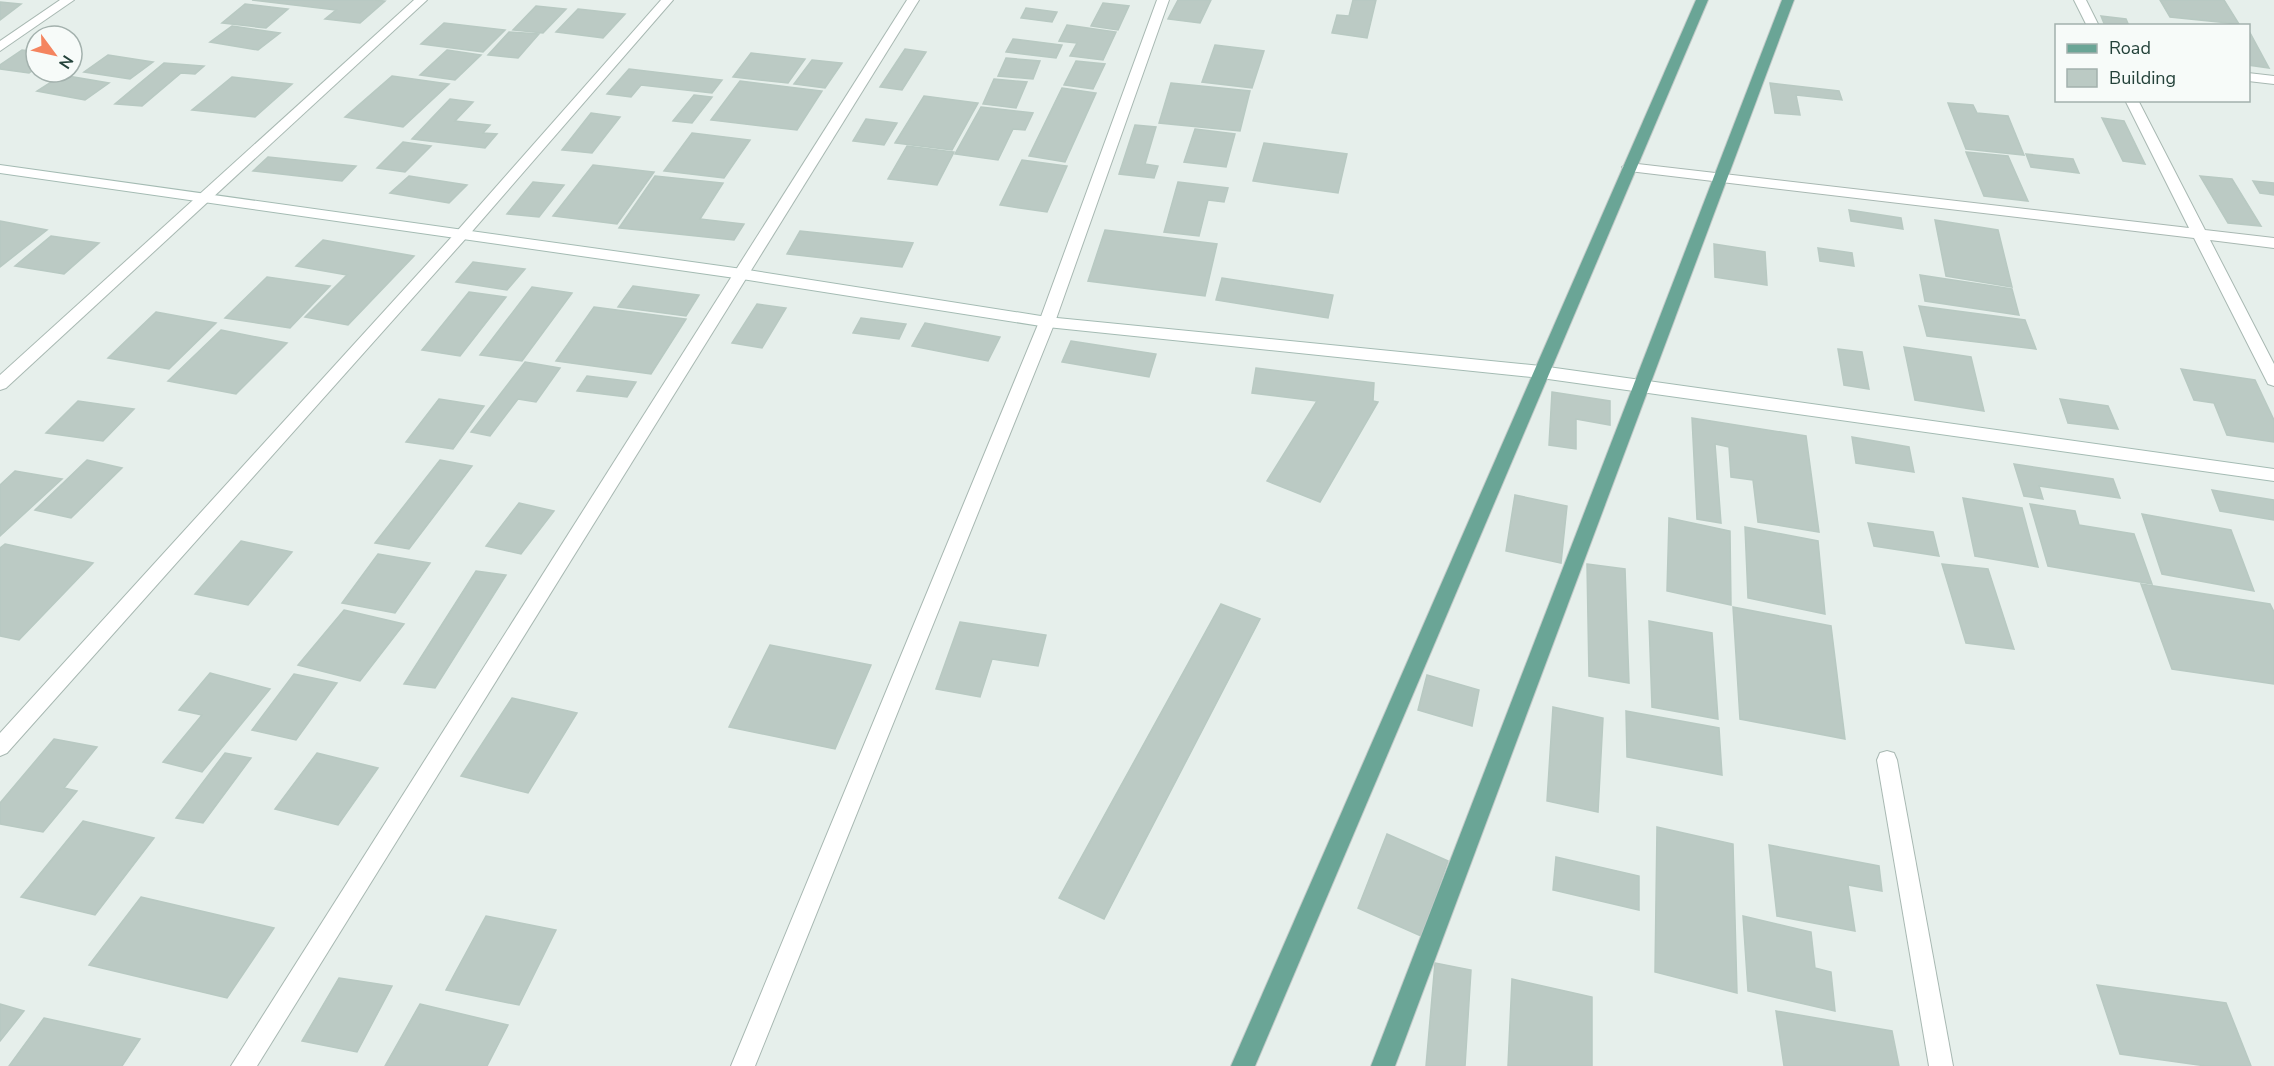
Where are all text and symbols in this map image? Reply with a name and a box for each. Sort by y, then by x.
north arrow [24,24,84,84]
legend [2055,24,2250,102]
text: Road [2109,36,2151,60]
text: N [53,51,78,73]
text: Building [2109,66,2176,90]

